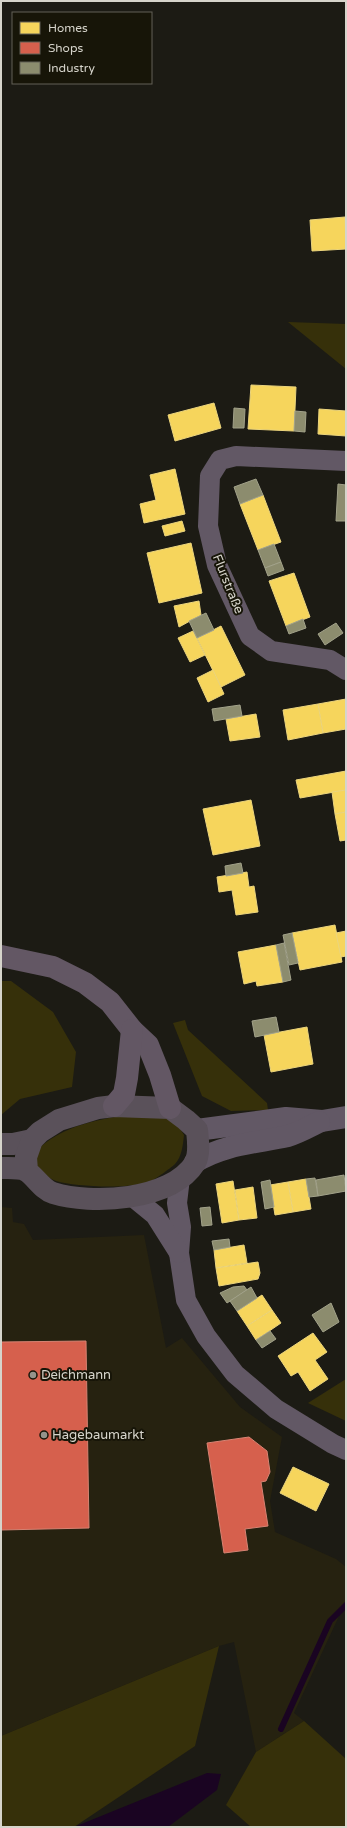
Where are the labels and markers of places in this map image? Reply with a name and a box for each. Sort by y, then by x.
place label: Deichmann [41,1367,111,1383]
marker: Deichmann [28,1370,38,1380]
place label: Hagebaumarkt [52,1427,144,1443]
marker: Hagebaumarkt [39,1430,49,1440]

